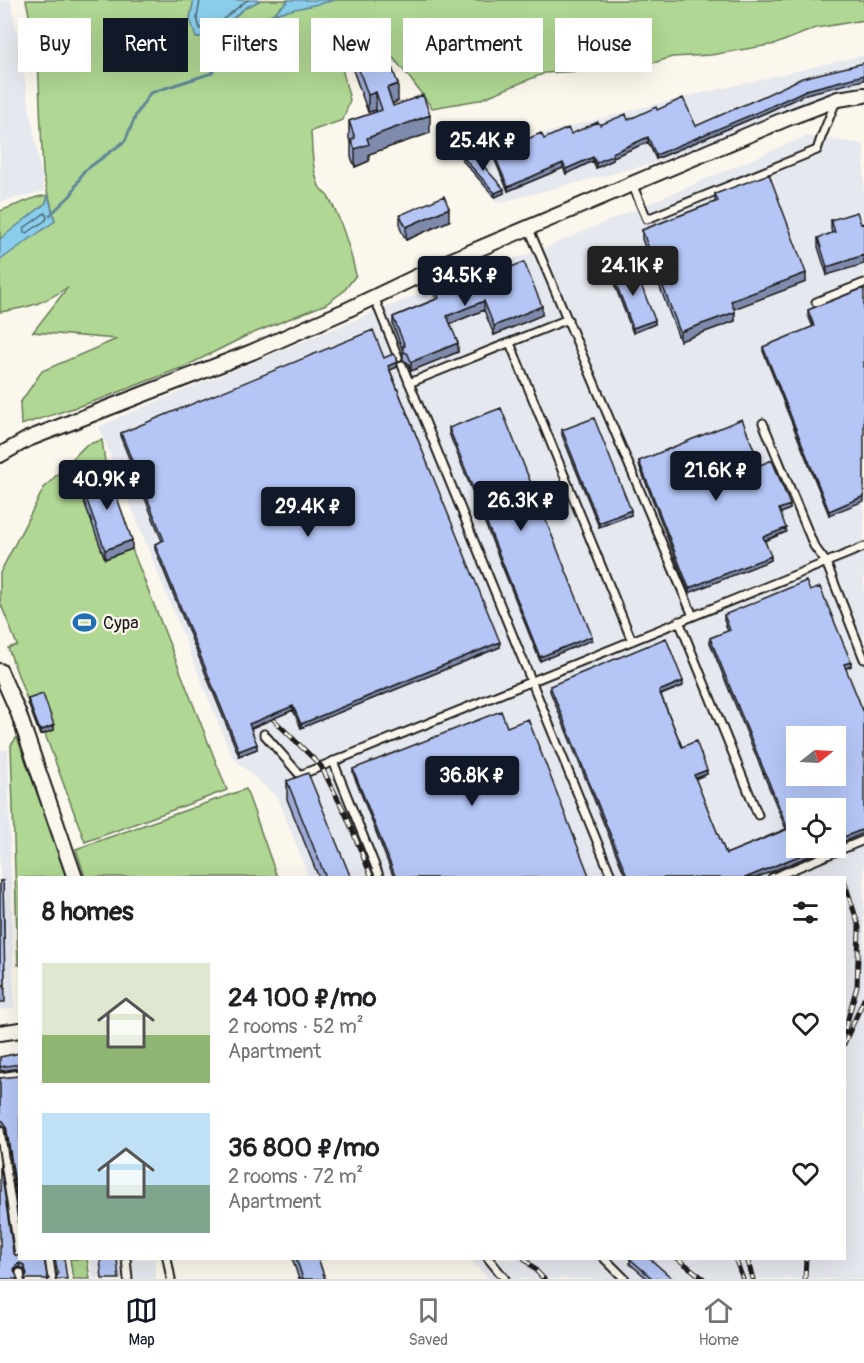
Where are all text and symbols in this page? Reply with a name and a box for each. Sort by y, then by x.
chip: Buy [18,18,91,72]
chip: Rent [103,18,188,72]
chip: Filters [200,18,299,72]
chip: New [311,18,391,72]
chip: Apartment [403,18,543,72]
chip: House [555,18,652,72]
pin: 25.4K ₽ [428,121,538,172]
text: 25.4K ₽ [450,128,516,153]
pin: 24.1K ₽ [578,246,688,297]
text: 24.1K ₽ [601,253,665,278]
pin: 34.5K ₽ [410,256,520,307]
text: 34.5K ₽ [432,263,498,288]
pin: 21.6K ₽ [661,451,771,502]
text: 21.6K ₽ [684,458,748,483]
pin: 40.9K ₽ [52,460,162,511]
text: 40.9K ₽ [73,467,141,492]
pin: 26.3K ₽ [466,481,576,532]
pin: 29.4K ₽ [253,487,363,538]
text: 26.3K ₽ [488,488,554,513]
text: 29.4K ₽ [275,494,341,519]
sports icon: Сура [72,610,98,636]
place label: Сура [103,612,139,635]
north arrow [786,726,846,786]
map controls [786,726,846,858]
pin: 36.8K ₽ [417,756,527,807]
text: 36.8K ₽ [439,763,505,788]
button: locate [786,798,846,858]
text: 8 homes [42,896,134,928]
icon: filters [789,896,822,929]
text: 24 100 ₽/mo [228,982,377,1014]
icon: home [90,987,162,1059]
icon: heart [789,1007,822,1040]
text: 2 rooms · 52 m² [228,1014,364,1039]
text: Apartment [228,1039,321,1064]
text: 36 800 ₽/mo [228,1132,380,1164]
icon: home [90,1137,162,1209]
icon: heart [789,1157,822,1190]
text: 2 rooms · 72 m² [228,1164,363,1189]
text: Apartment [228,1189,321,1214]
tab: Map [125,1294,158,1350]
tab: Saved [408,1294,448,1350]
tab: Home [698,1294,739,1350]

